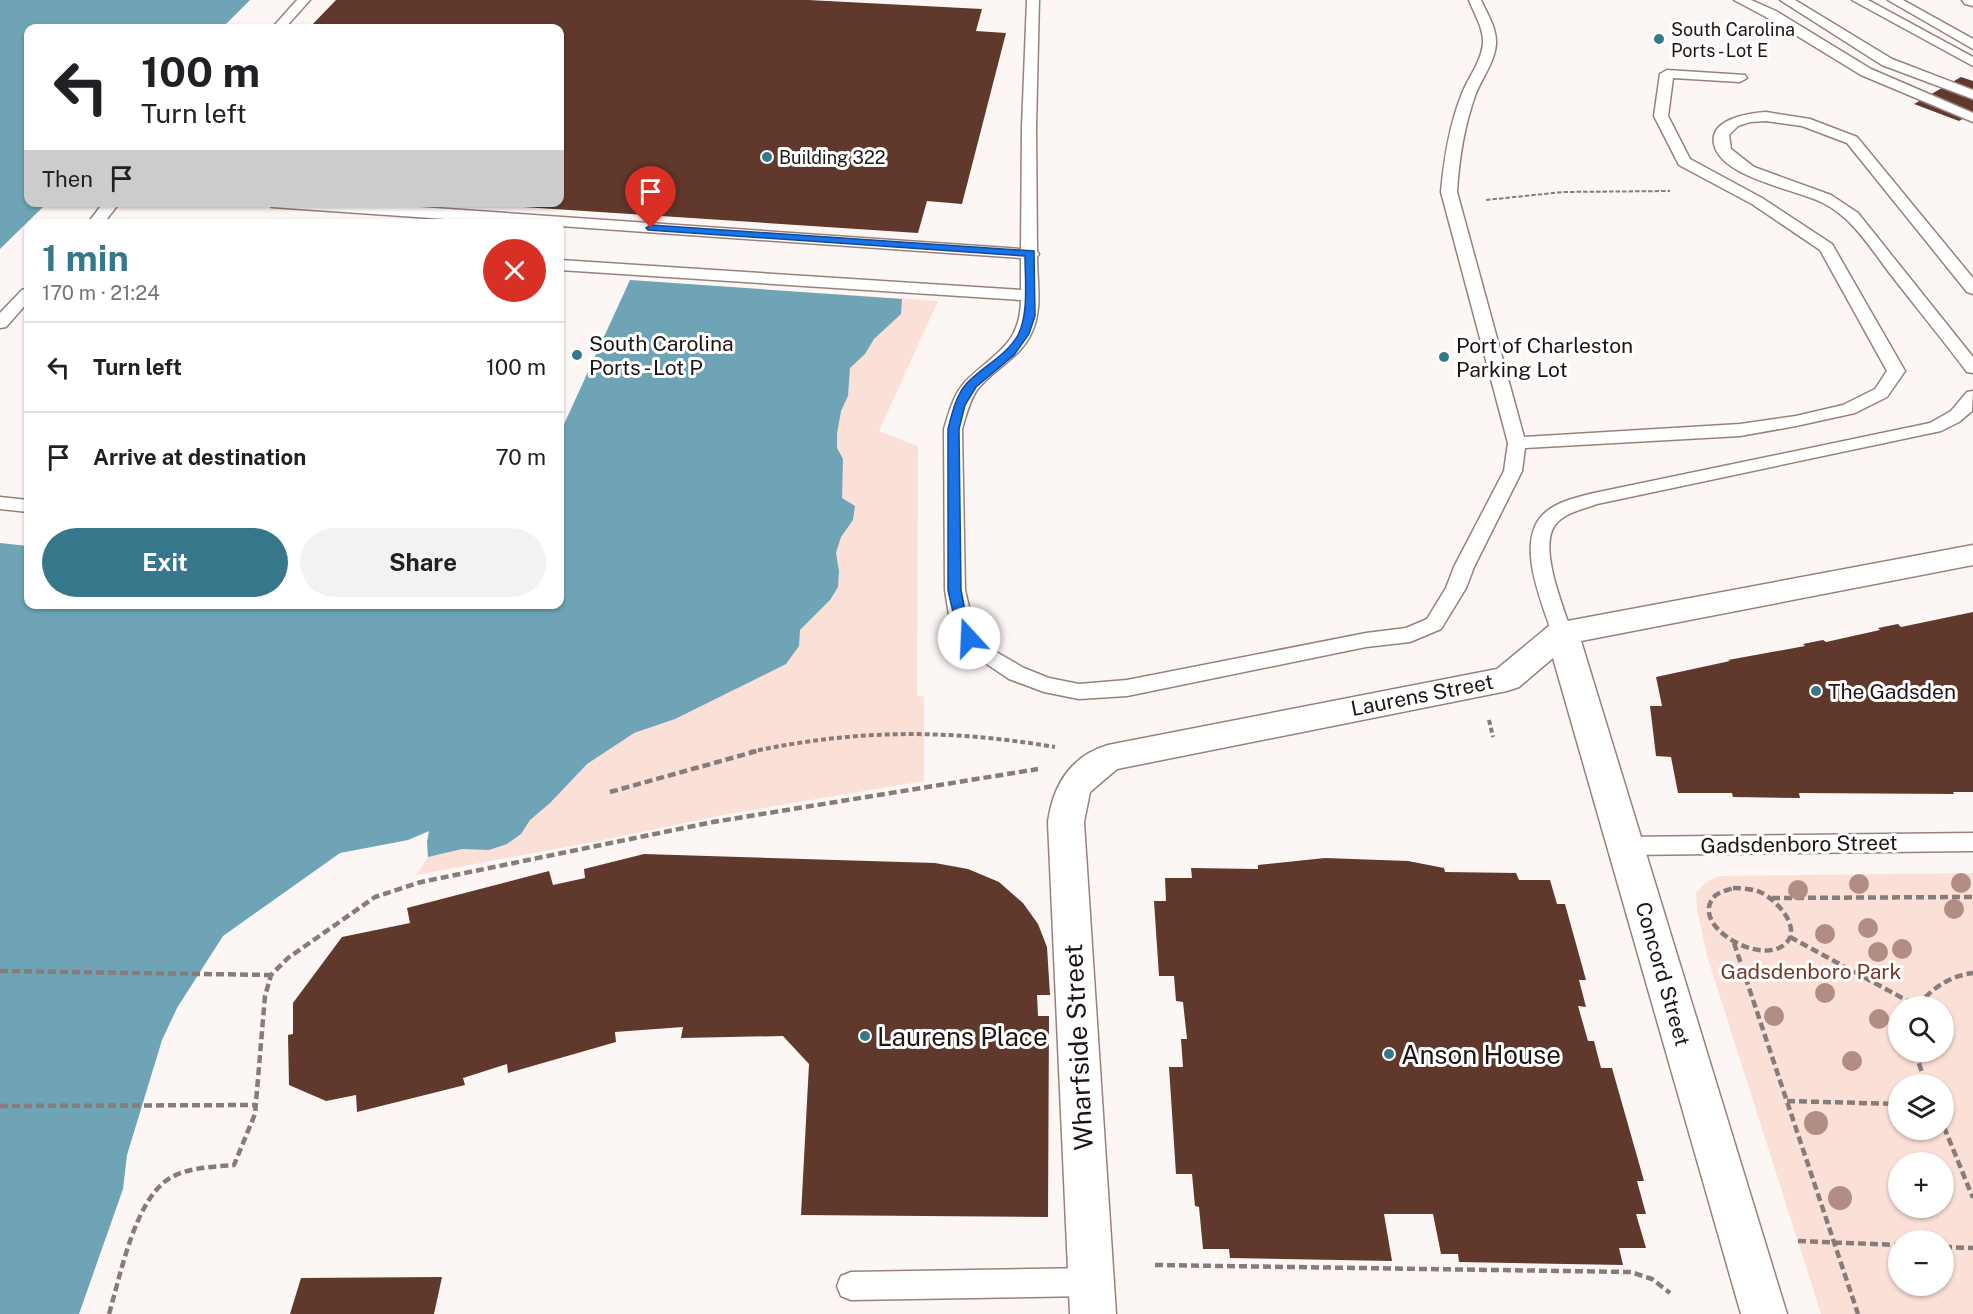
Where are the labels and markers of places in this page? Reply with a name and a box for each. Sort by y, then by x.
place label: South Carolina Ports - Lot E [1671,19,1795,61]
marker: South Carolina Ports - Lot E [1652,32,1666,46]
place label: Building 322 [779,147,885,168]
marker: Building 322 [760,150,774,164]
pin [625,166,676,228]
place label: South Carolina Ports - Lot P [589,331,734,380]
place label: Port of Charleston Parking Lot [1456,333,1633,382]
marker: South Carolina Ports - Lot P [570,348,584,362]
marker: Port of Charleston Parking Lot [1437,350,1451,364]
place label: The Gadsden [1828,679,1956,704]
marker: The Gadsden [1809,684,1823,698]
place label: Laurens Place [877,1021,1048,1052]
marker: Laurens Place [858,1029,872,1043]
place label: Anson House [1401,1039,1561,1070]
marker: Anson House [1382,1047,1396,1061]

